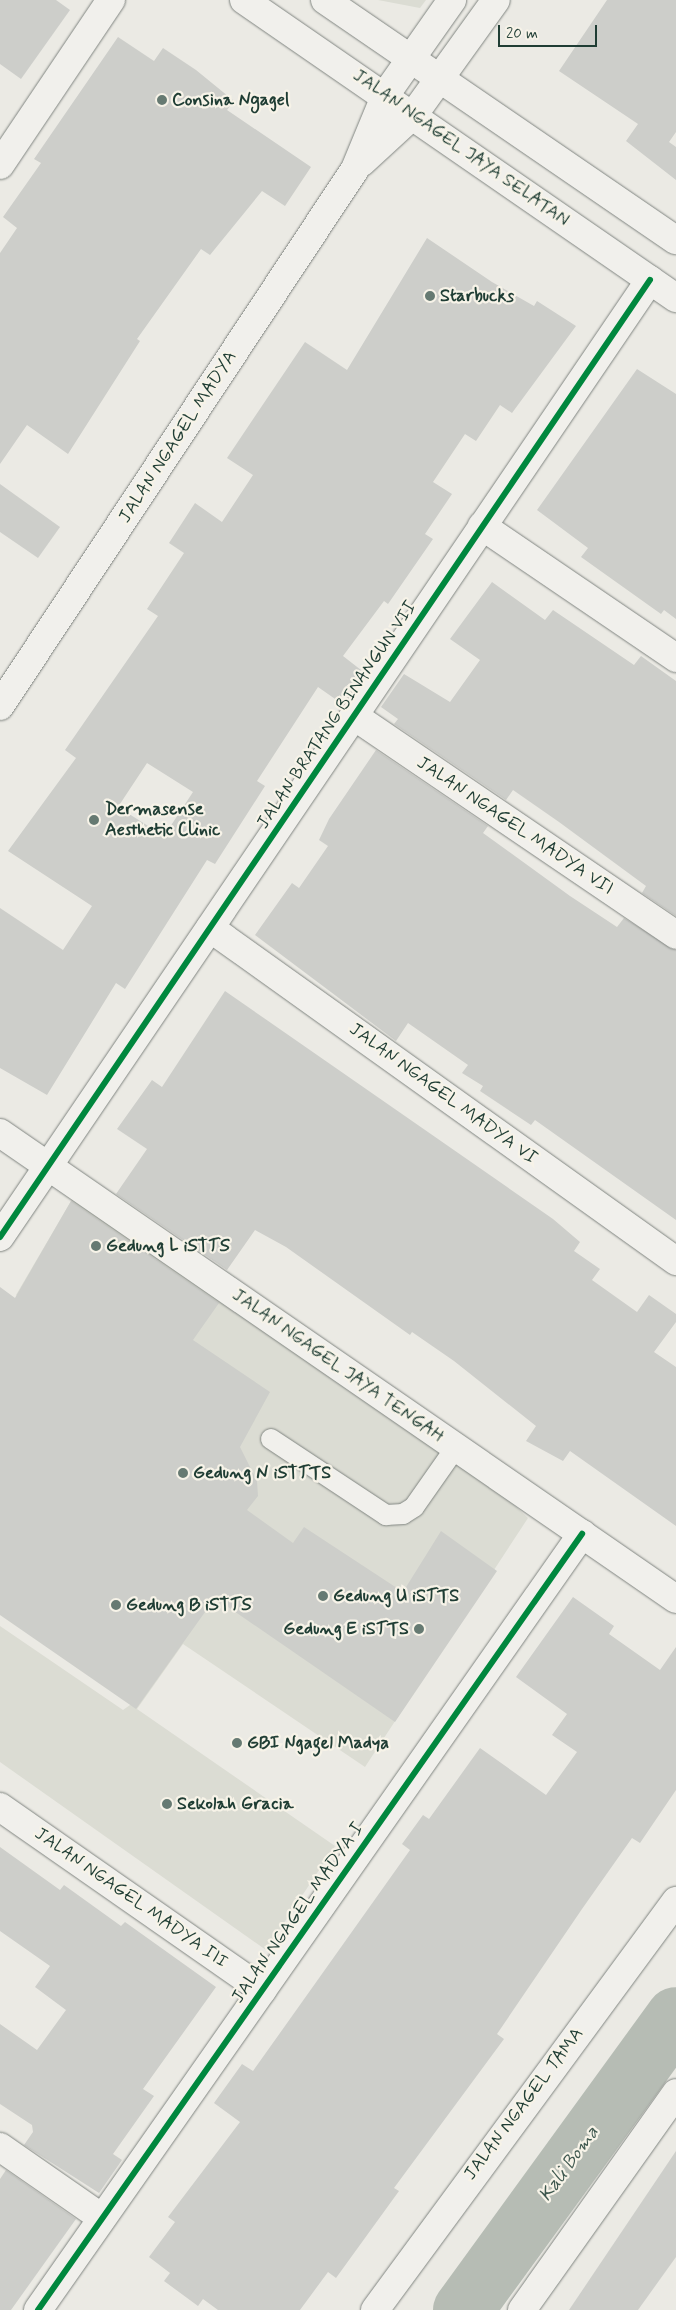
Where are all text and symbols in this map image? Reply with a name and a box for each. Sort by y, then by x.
scale bar [501,15,600,47]
text: 20 m [506,24,538,44]
street label: JALAN NGAGEL JAYA SELATAN [349,65,573,231]
place label: Consina Ngagel [172,89,290,111]
marker: Consina Ngagel [156,94,168,106]
place label: Starbucks [440,285,514,307]
marker: Starbucks [424,290,436,302]
street label: JALAN NGAGEL MADYA [116,349,240,525]
street label: JALAN BRATANG BINANGUN VII [253,597,421,833]
street label: JALAN NGAGEL MADYA VII [413,752,617,900]
place label: Dermasense Aesthetic Clinic [105,799,223,842]
marker: Dermasense Aesthetic Clinic [87,813,101,827]
street label: JALAN NGAGEL MADYA VI [347,1020,539,1168]
place label: Gedung L iSTTS [106,1235,232,1257]
marker: Gedung L iSTTS [90,1240,102,1252]
street label: JALAN NGAGEL JAYA TENGAH [229,1285,447,1447]
place label: Gedung N iSTTTS [193,1462,329,1484]
marker: Gedung N iSTTTS [177,1467,189,1479]
place label: Gedung U iSTTS [333,1585,460,1607]
marker: Gedung U iSTTS [317,1590,329,1602]
place label: Gedung B iSTTS [126,1594,253,1616]
marker: Gedung B iSTTS [110,1599,122,1611]
place label: Gedung E iSTTS [283,1618,409,1640]
marker: Gedung E iSTTS [413,1623,425,1635]
place label: GBI Ngagel Madya [247,1732,392,1754]
marker: GBI Ngagel Madya [231,1737,243,1749]
place label: Sekolah Gracia [177,1793,292,1815]
marker: Sekolah Gracia [161,1798,173,1810]
street label: JALAN NGAGEL MADYA I [229,1821,367,2005]
street label: JALAN NGAGEL MADYA III [32,1824,230,1972]
street label: JALAN NGAGEL TAMA [460,2024,588,2184]
water label: Kali Boma [534,2122,604,2206]

